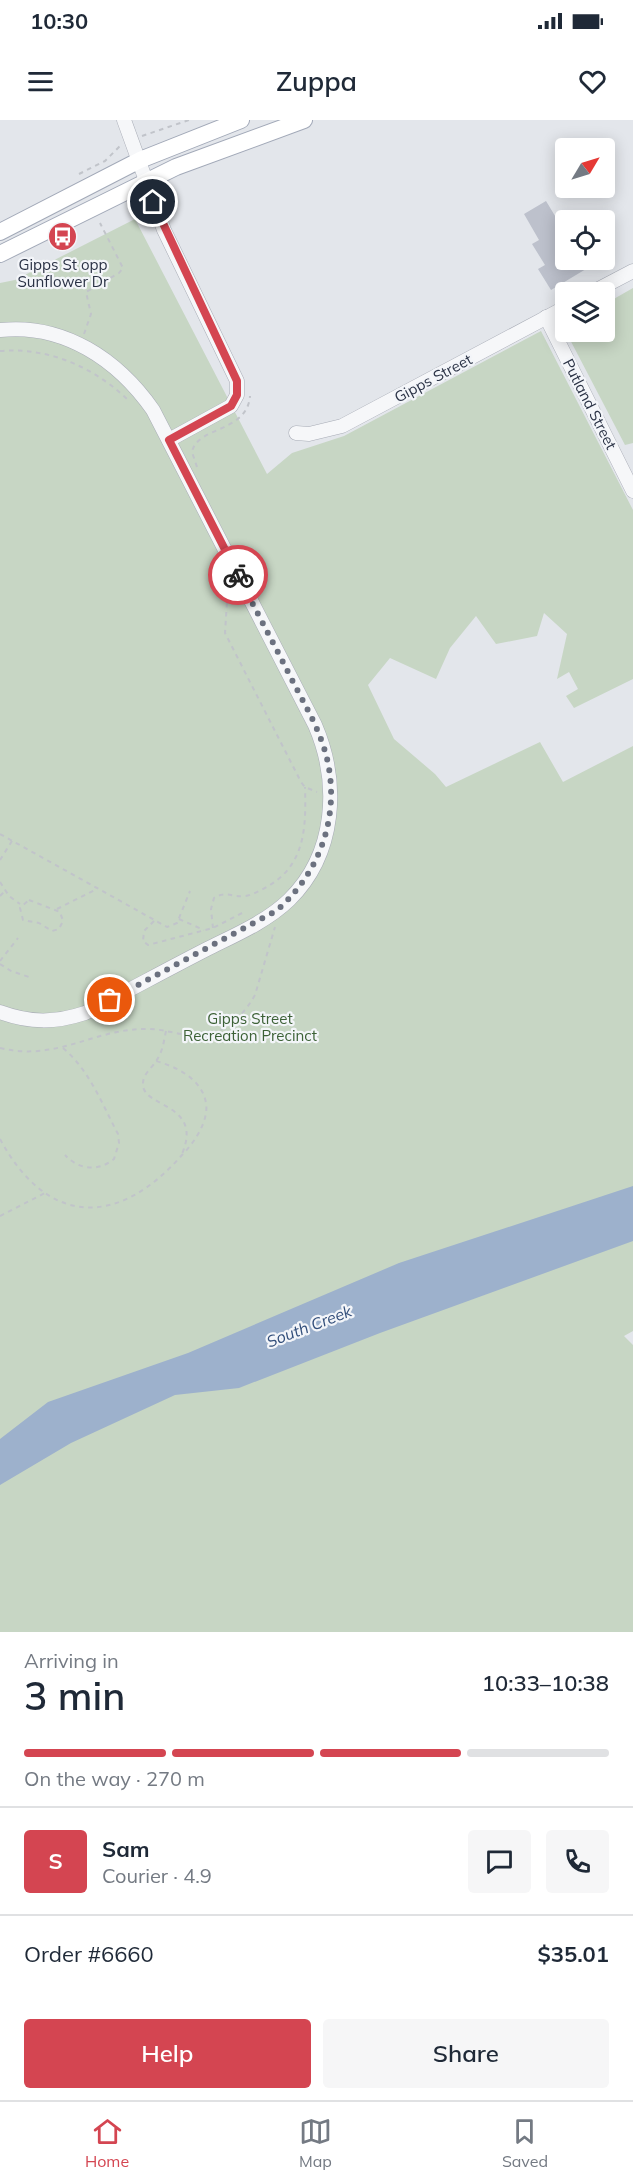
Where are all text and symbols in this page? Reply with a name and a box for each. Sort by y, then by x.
text: 10:30 [30,7,88,35]
text: Zuppa [276,64,357,98]
icon: menu [24,65,57,98]
icon: heart [576,65,609,98]
north arrow [555,138,615,198]
map controls [555,138,615,342]
pin [127,176,178,227]
icon: home [136,185,169,218]
button: locate [555,210,615,270]
bus stop icon: Gipps St opp Sunflower Dr [47,221,79,253]
place label: Gipps St opp Sunflower Dr [18,255,109,291]
button: layers [555,282,615,342]
street label: Gipps Street [391,350,475,406]
street label: Putland Street [559,355,621,453]
courier [208,545,268,605]
icon: bike [222,559,255,592]
pin [84,974,135,1025]
icon: bag [93,983,126,1016]
park label: Gipps Street Recreation Precinct [183,1009,317,1045]
water label: South Creek [264,1300,355,1351]
text: Arriving in [24,1648,119,1673]
text: 10:33–10:38 [482,1669,609,1697]
text: 3 min [24,1671,125,1720]
text: On the way · 270 m [24,1766,205,1791]
button: chat [468,1830,531,1893]
button: phone [546,1830,609,1893]
text: Sam [102,1835,150,1863]
text: S [48,1847,63,1875]
text: Courier · 4.9 [102,1863,212,1888]
text: Order #6660 [24,1940,154,1968]
text: $35.01 [538,1940,609,1968]
button: Help [24,2019,311,2088]
button: Share [323,2019,609,2088]
tab: Home [85,2115,129,2171]
tab: Map [299,2115,332,2171]
tab: Saved [502,2115,548,2171]

